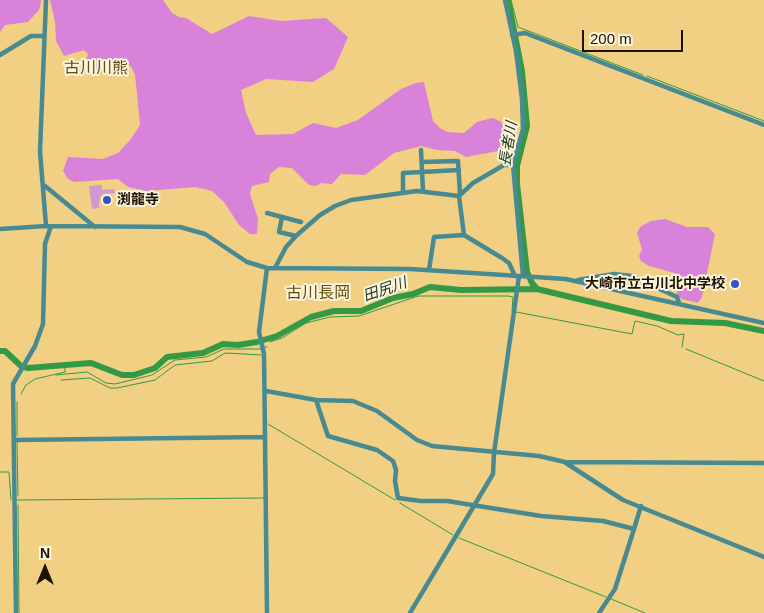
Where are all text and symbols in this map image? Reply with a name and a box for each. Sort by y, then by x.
scale bar [584,20,685,52]
text: 200 m [590,30,632,47]
district label: 古川川熊 [64,59,128,79]
water label: 長者川 [497,120,521,168]
place label: 渕龍寺 [117,192,159,208]
marker: 渕龍寺 [101,194,113,206]
water label: 田尻川 [361,274,409,306]
place label: 大崎市立古川北中学校 [585,276,725,292]
marker: 大崎市立古川北中学校 [729,278,741,290]
district label: 古川長岡 [286,284,350,304]
north arrow [20,543,70,593]
text: N [40,545,50,561]

